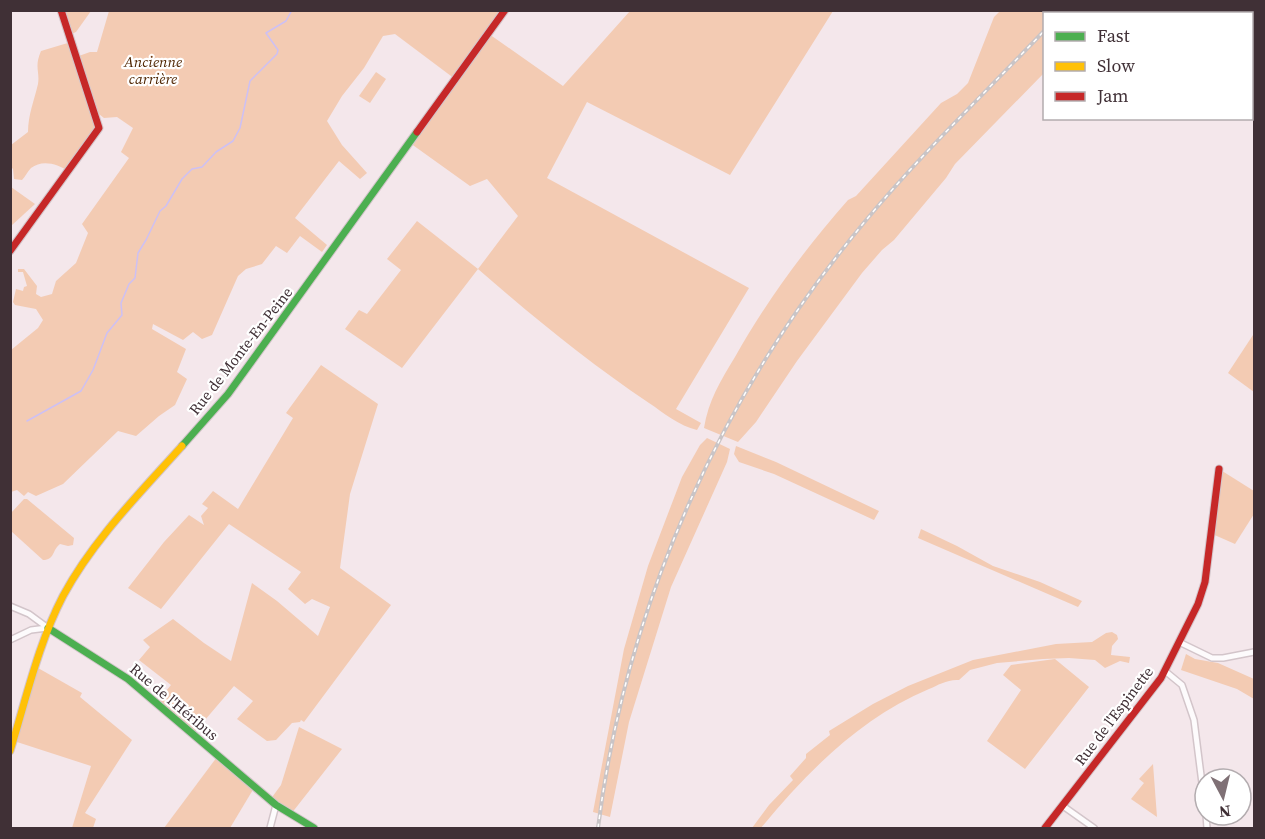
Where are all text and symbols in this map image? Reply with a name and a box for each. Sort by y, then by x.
legend [1043,12,1253,120]
text: Fast [1097,23,1130,48]
park label: Ancienne carrière [123,51,182,89]
text: Slow [1097,53,1135,78]
text: Jam [1096,83,1129,108]
street label: Rue de Monte-En-Peine [184,282,297,419]
street label: Rue de l'Héribus [126,658,223,745]
street label: Rue de l'Espinette [1069,662,1158,769]
north arrow [1193,767,1253,827]
text: N [1217,800,1232,824]

